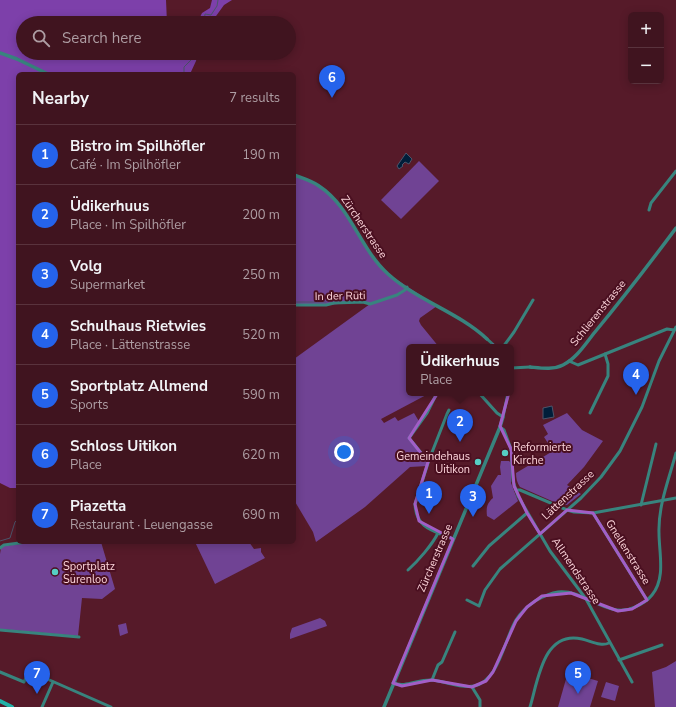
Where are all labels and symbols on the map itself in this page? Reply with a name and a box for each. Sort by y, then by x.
pin: 6 [319,65,345,98]
street label: Zürcherstrasse [337,193,391,261]
street label: Schlierenstrasse [567,277,629,349]
street label: In der Rüti [314,288,366,304]
pin: 4 [623,362,649,395]
pin: 2 [447,409,473,442]
place label: Reformierte Kirche [513,440,571,468]
your location [334,442,354,462]
marker: Reformierte Kirche [500,448,510,458]
place label: Gemeindehaus Uitikon [396,449,470,477]
marker: Gemeindehaus Uitikon [473,457,483,467]
street label: Lättenstrasse [539,467,598,523]
pin: 1 [416,481,442,514]
pin: 3 [460,484,486,517]
street label: Gnellenstrasse [602,517,654,587]
street label: Zürcherstrasse [414,521,456,594]
street label: Allmendstrasse [548,535,604,608]
place label: Sportplatz Sürenloo [63,559,115,587]
marker: Sportplatz Sürenloo [50,567,60,577]
pin: 7 [24,661,50,694]
pin: 5 [565,661,591,694]

